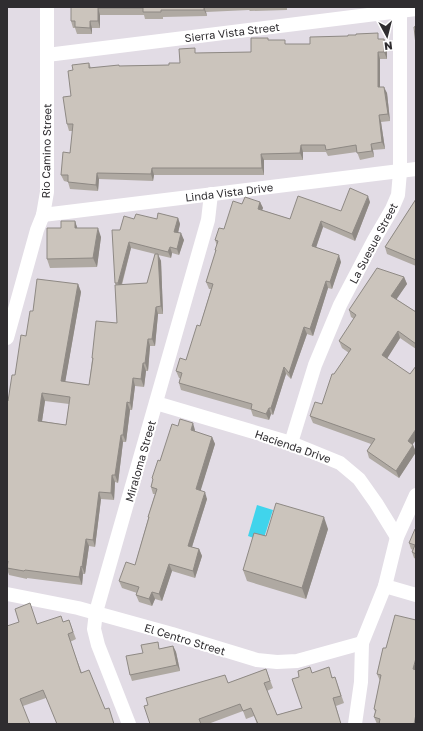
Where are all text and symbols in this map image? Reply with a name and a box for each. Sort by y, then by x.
north arrow [367,16,407,56]
street label: Sierra Vista Street [184,20,280,44]
text: N [383,39,393,53]
street label: Rio Camino Street [39,103,53,199]
street label: Linda Vista Drive [184,180,274,204]
street label: La Suesue Street [346,200,400,286]
street label: Miraloma Street [122,419,158,503]
street label: Hacienda Drive [253,427,333,465]
street label: El Centro Street [143,621,227,657]

